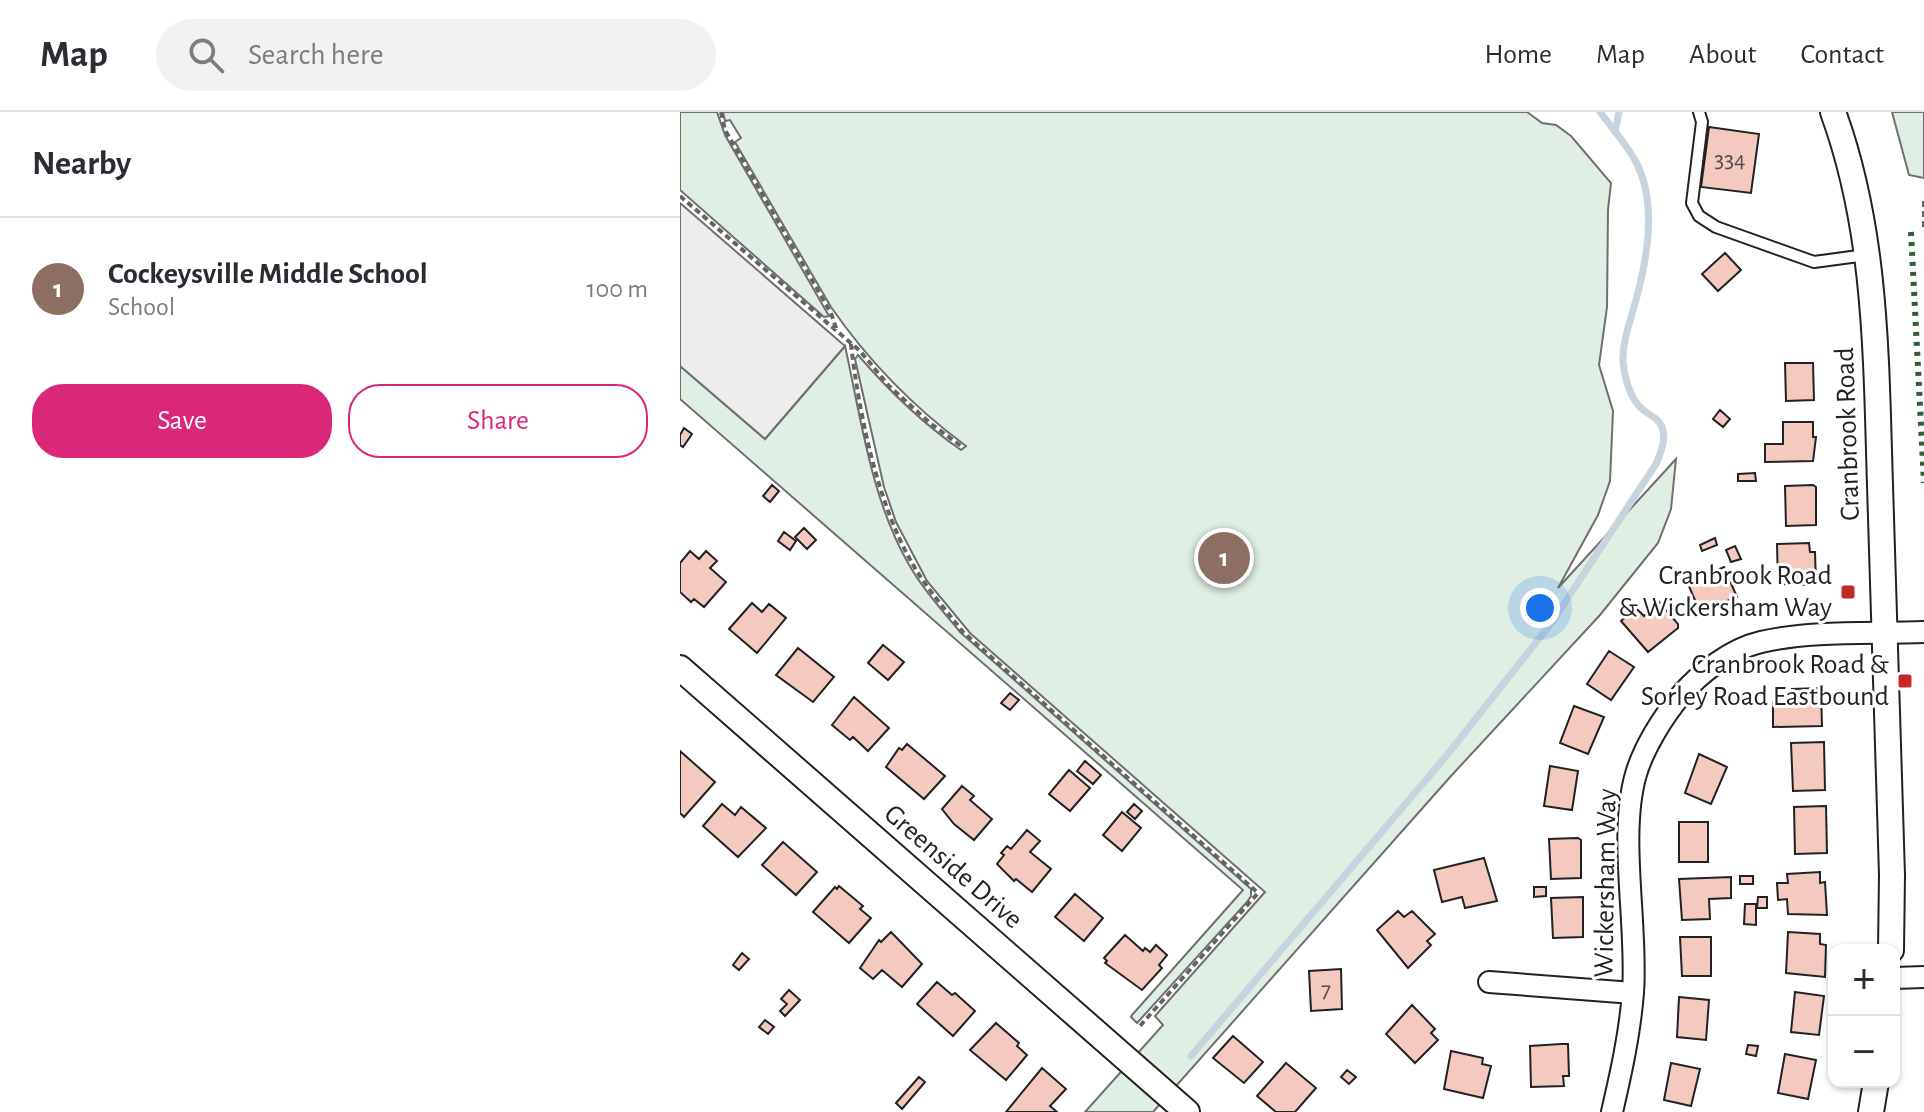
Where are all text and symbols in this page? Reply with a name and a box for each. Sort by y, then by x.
search box [156,19,716,91]
icon: search [184,33,228,77]
text: Map [40,36,108,74]
text: Search here [248,40,384,70]
text: Home [1485,41,1552,69]
text: Map [1596,41,1645,69]
text: About [1689,41,1757,69]
text: Contact [1801,41,1884,69]
text: Nearby [32,147,131,181]
house number: 334 [1714,148,1746,172]
text: Cockeysville Middle School [108,259,428,289]
text: 1 [53,276,63,302]
text: 100 m [587,276,648,302]
text: School [108,294,175,320]
street label: Cranbrook Road [1831,347,1865,521]
button: Save [32,384,332,458]
button: Share [348,384,648,458]
pin: 1 [1198,528,1250,588]
place label: Cranbrook Road & Wickersham Way [1618,562,1832,622]
marker: Cranbrook Road & Wickersham Way [1839,583,1857,601]
your location [1520,588,1560,628]
place label: Cranbrook Road & Sorley Road Eastbound [1641,651,1890,711]
marker: Cranbrook Road & Sorley Road Eastbound [1896,672,1914,690]
street label: Wickersham Way [1590,788,1622,978]
street label: Greenside Drive [879,800,1027,934]
map controls [1828,944,1900,1088]
button: + [1828,944,1900,1016]
house number: 7 [1321,978,1331,1002]
button: − [1828,1016,1900,1088]

